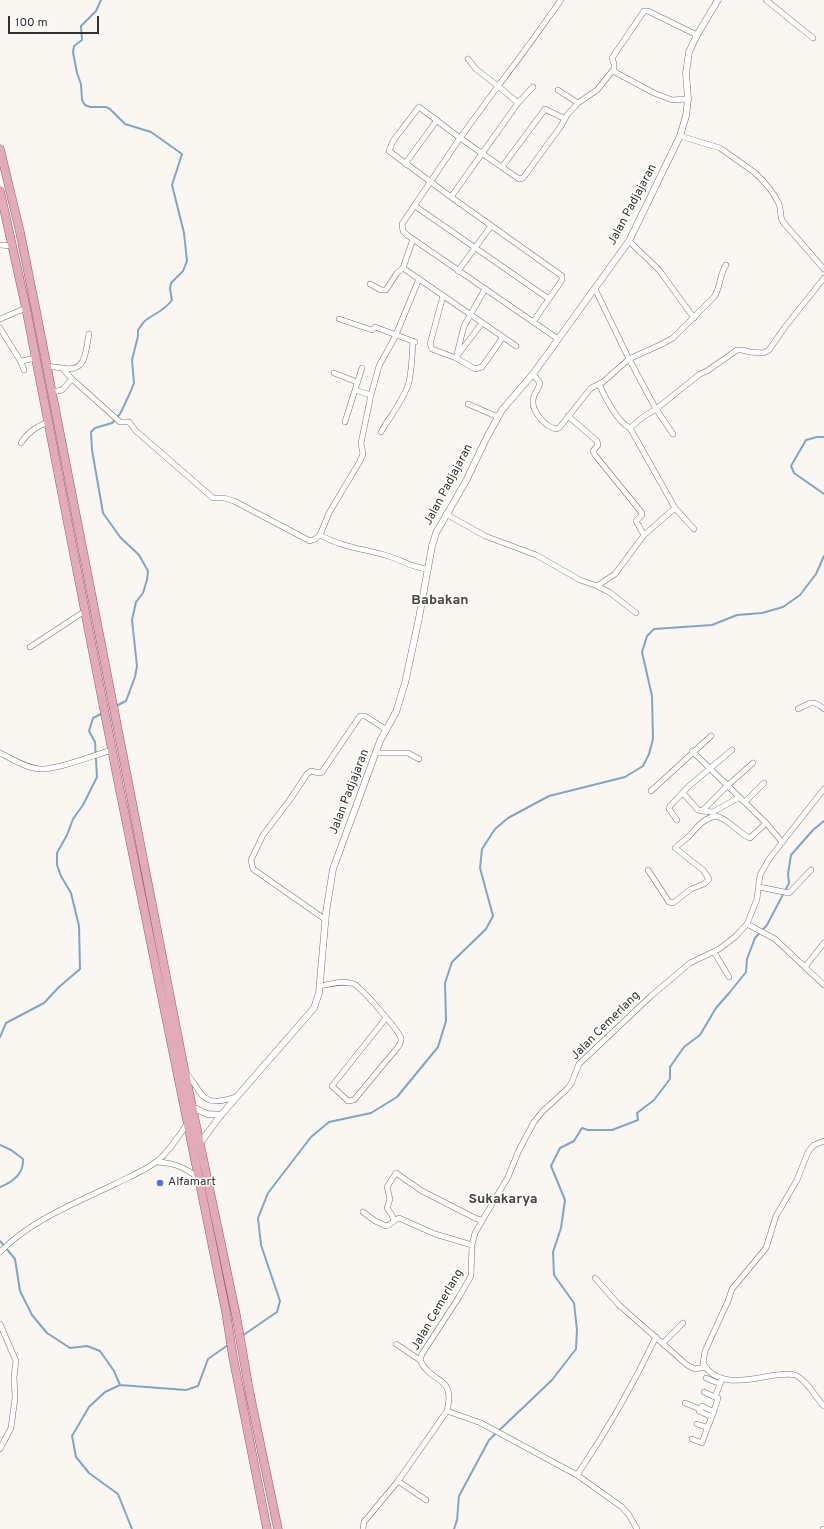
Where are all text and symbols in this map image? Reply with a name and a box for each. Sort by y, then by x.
scale bar [10,8,101,34]
text: 100 m [15,15,48,31]
street label: Jalan Padjajaran [606,162,660,248]
street label: Jalan Padjajaran [422,442,476,528]
district label: Babakan [411,593,469,609]
street label: Jalan Padjajaran [327,747,373,837]
street label: Jalan Cemerlang [569,989,643,1063]
place label: Alfamart [168,1176,216,1190]
marker: Alfamart [155,1178,165,1188]
district label: Sukakarya [468,1192,538,1208]
street label: Jalan Cemerlang [409,1267,467,1353]

